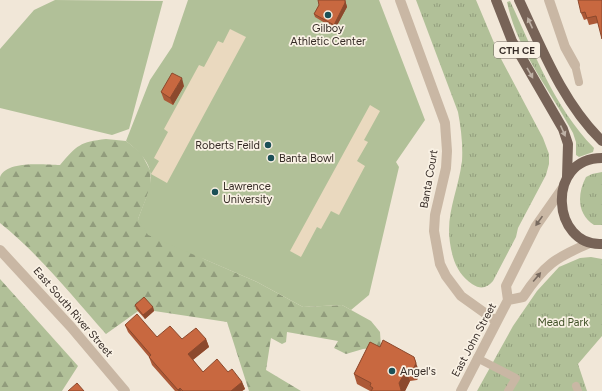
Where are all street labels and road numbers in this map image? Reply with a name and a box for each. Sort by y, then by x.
road number: CTH CE [494,42,540,58]
street label: Banta Court [417,149,441,209]
street label: East South River Street [30,264,116,360]
street label: East John Street [449,301,499,379]

